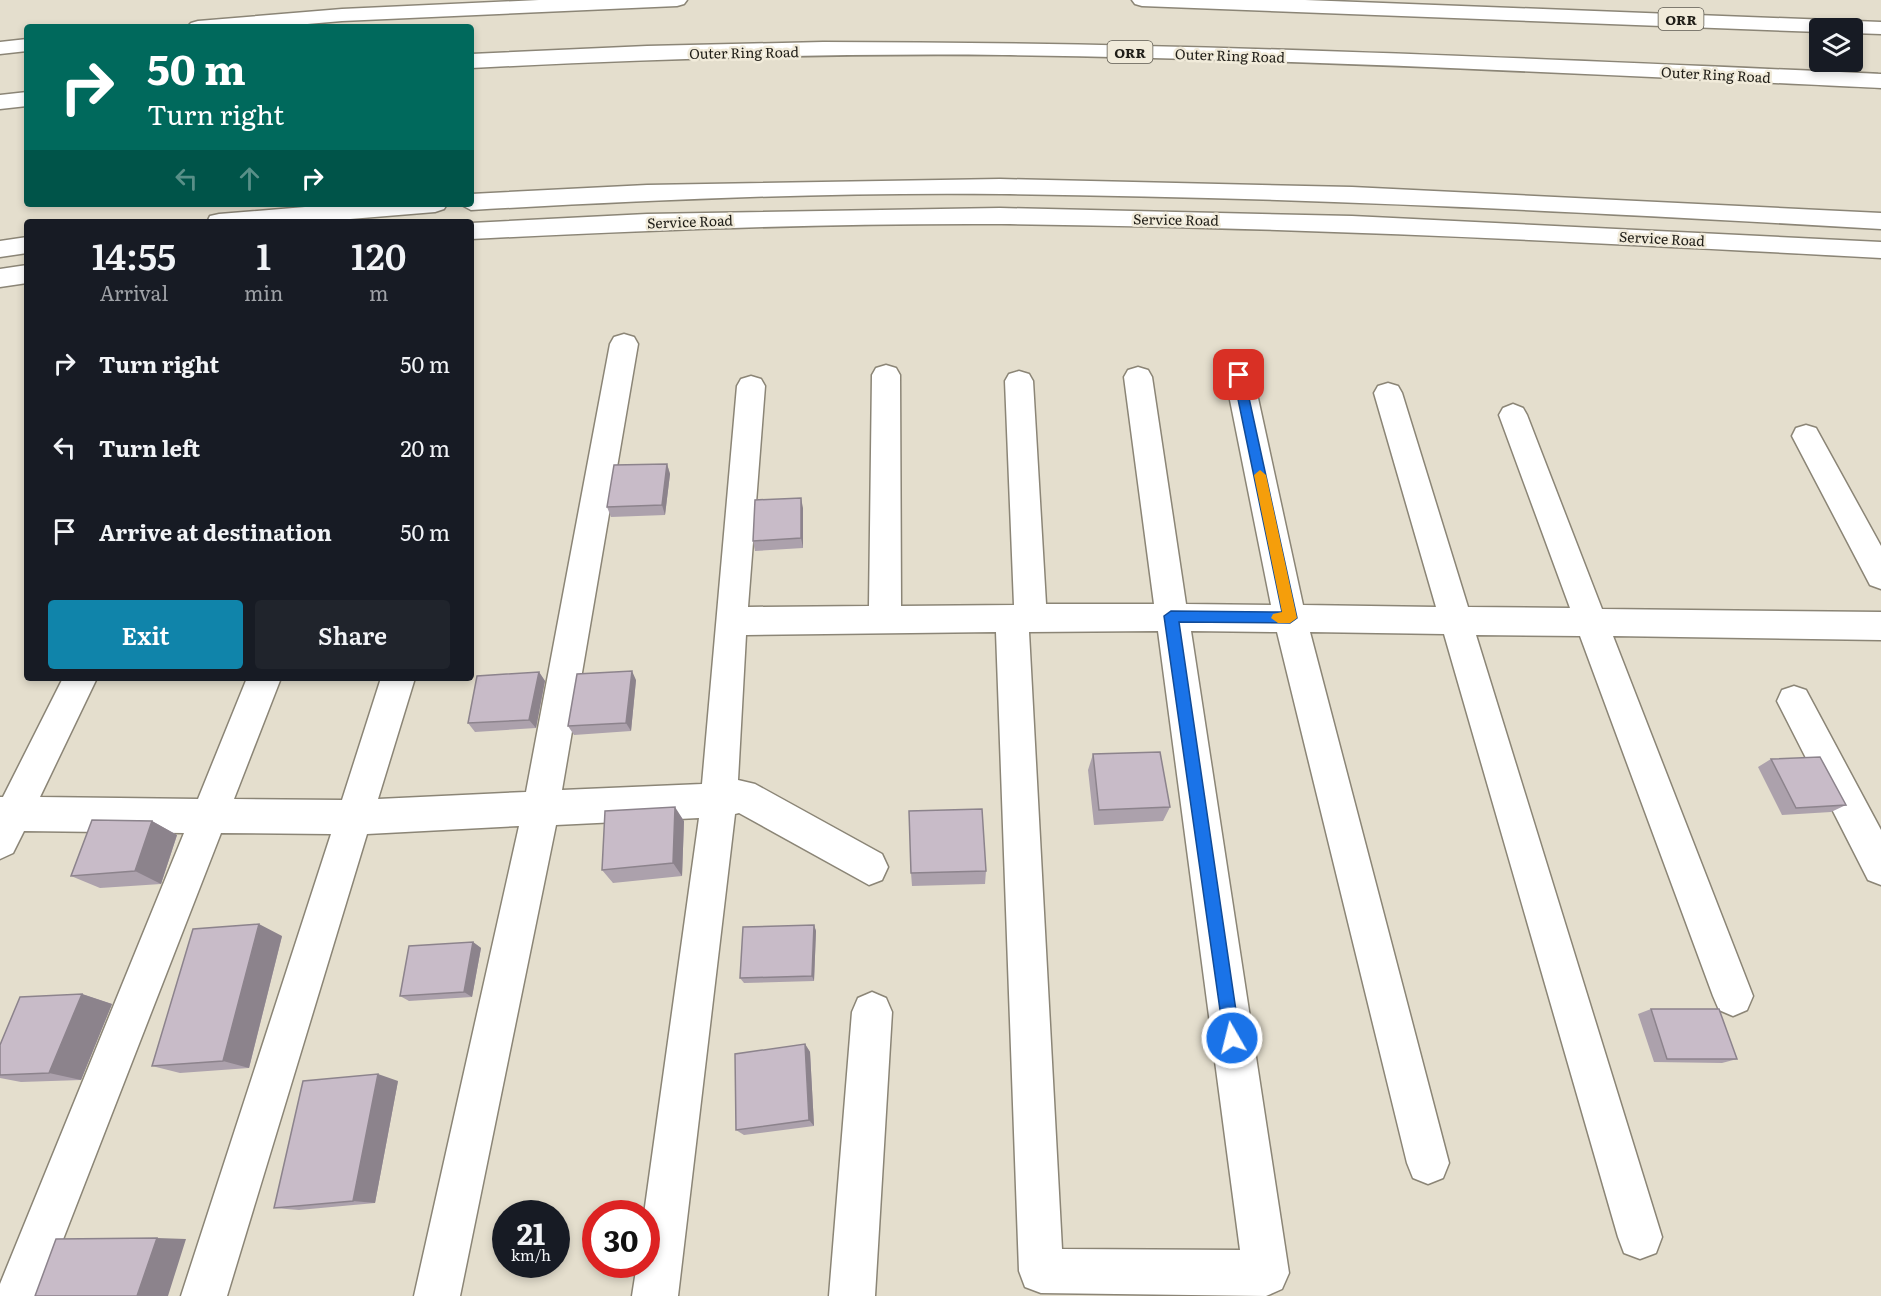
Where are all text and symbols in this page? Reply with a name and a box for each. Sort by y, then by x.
road number: ORR [1658,8,1704,30]
map controls [1809,18,1863,72]
button: layers [1809,18,1863,72]
text: 50 m [147,36,246,98]
street label: Outer Ring Road [689,41,800,63]
road number: ORR [1108,41,1152,63]
street label: Outer Ring Road [1175,43,1286,67]
icon: right [48,48,126,126]
street label: Outer Ring Road [1661,61,1772,87]
text: Turn right [147,93,284,133]
icon: left [170,162,203,195]
icon: ahead [233,162,266,195]
icon: right [296,162,329,195]
street label: Service Road [1133,208,1220,230]
street label: Service Road [647,209,734,232]
street label: Service Road [1619,226,1706,250]
text: 14:55 [92,228,176,281]
text: 1 [256,228,271,281]
text: 120 [351,228,406,281]
text: Arrival [100,277,168,307]
text: min [244,277,283,307]
text: m [369,277,388,307]
icon: right [48,347,81,380]
text: Turn right [99,347,219,380]
text: 50 m [400,347,450,380]
pin [1213,349,1264,400]
icon: arrive [1222,358,1255,391]
icon: left [48,431,81,464]
text: Turn left [99,431,200,464]
text: 20 m [400,431,450,464]
icon: arrive [48,515,81,548]
text: Arrive at destination [99,515,332,548]
text: 50 m [400,515,450,548]
button: Exit [48,600,243,669]
button: Share [255,600,450,669]
position arrow [1200,1006,1264,1070]
speed limit sign: 30 [582,1200,660,1278]
text: 21 [517,1210,545,1254]
text: km/h [511,1243,551,1266]

